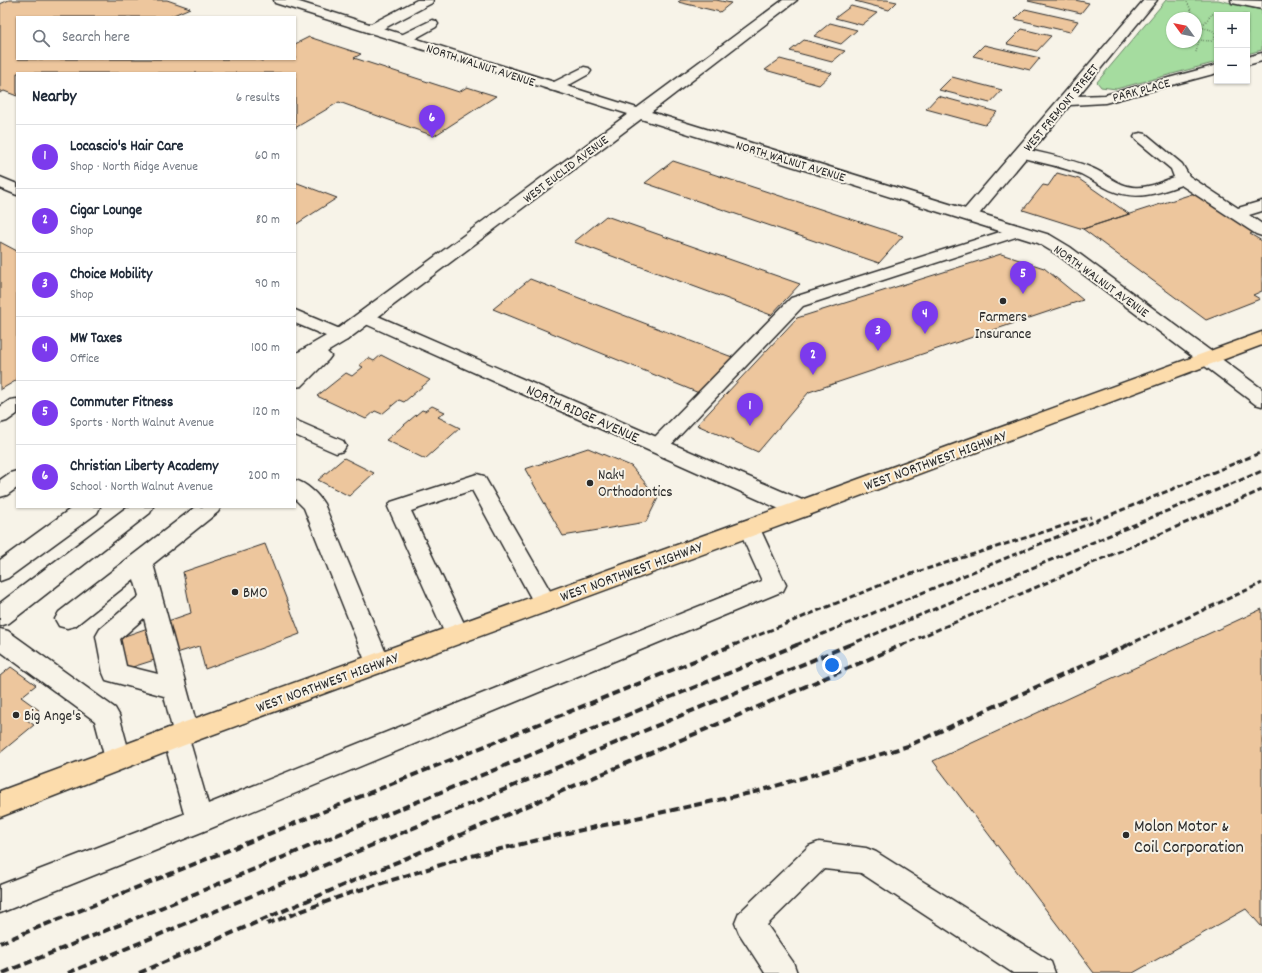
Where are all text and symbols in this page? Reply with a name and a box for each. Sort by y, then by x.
north arrow [1166,12,1202,48]
map controls [1214,12,1250,84]
button: + [1214,12,1250,48]
search box [16,16,296,60]
icon: search [30,27,52,49]
text: Search here [62,27,130,49]
street label: NORTH WALNUT AVENUE [423,40,537,93]
button: − [1214,48,1250,84]
street label: WEST FREMONT STREET [1020,61,1104,157]
street label: PARK PLACE [1111,75,1173,108]
text: Nearby [32,86,76,110]
text: 6 results [236,89,280,108]
pin: 6 [419,105,445,138]
street label: WEST EUCLID AVENUE [520,131,613,209]
text: Locascio's Hair Care [70,136,183,158]
street label: NORTH WALNUT AVENUE [733,137,847,188]
text: 1 [44,147,46,166]
text: 60 m [255,147,280,166]
text: Shop · North Ridge Avenue [70,158,198,177]
text: Cigar Lounge [70,200,142,222]
text: 2 [42,211,48,230]
text: 80 m [256,211,280,230]
text: Shop [70,222,93,241]
street label: NORTH WALNUT AVENUE [1049,241,1152,323]
pin: 5 [1010,261,1036,294]
text: Choice Mobility [70,264,152,286]
text: 3 [42,275,48,294]
text: 90 m [255,275,280,294]
text: Shop [70,286,93,305]
marker: Farmers Insurance [998,296,1008,306]
pin: 4 [912,301,938,334]
place label: Farmers Insurance [975,307,1032,346]
pin: 3 [865,318,891,351]
text: MW Taxes [70,328,122,350]
text: 4 [42,339,48,358]
text: 100 m [251,339,280,358]
pin: 2 [800,342,826,375]
text: Office [70,350,99,369]
street label: NORTH RIDGE AVENUE [522,380,642,450]
text: Commuter Fitness [70,392,173,414]
pin: 1 [737,393,763,426]
text: 5 [42,403,48,422]
text: 120 m [252,403,280,422]
text: Sports · North Walnut Avenue [70,414,214,433]
street label: WEST NORTHWEST HIGHWAY [862,426,1010,498]
text: Christian Liberty Academy [70,456,218,478]
place label: Nak4 Orthodontics [598,465,673,504]
text: 6 [42,467,48,486]
text: 200 m [248,467,280,486]
text: School · North Walnut Avenue [70,478,213,497]
marker: Nak4 Orthodontics [585,478,595,488]
street label: WEST NORTHWEST HIGHWAY [558,537,706,609]
place label: BMO [243,583,268,605]
marker: BMO [230,587,240,597]
street label: WEST NORTHWEST HIGHWAY [254,648,402,720]
your location [822,655,842,675]
place label: Big Ange's [24,706,81,728]
marker: Big Ange's [11,710,21,720]
place label: Molon Motor & Coil Corporation [1134,815,1244,861]
marker: Molon Motor & Coil Corporation [1121,830,1131,840]

